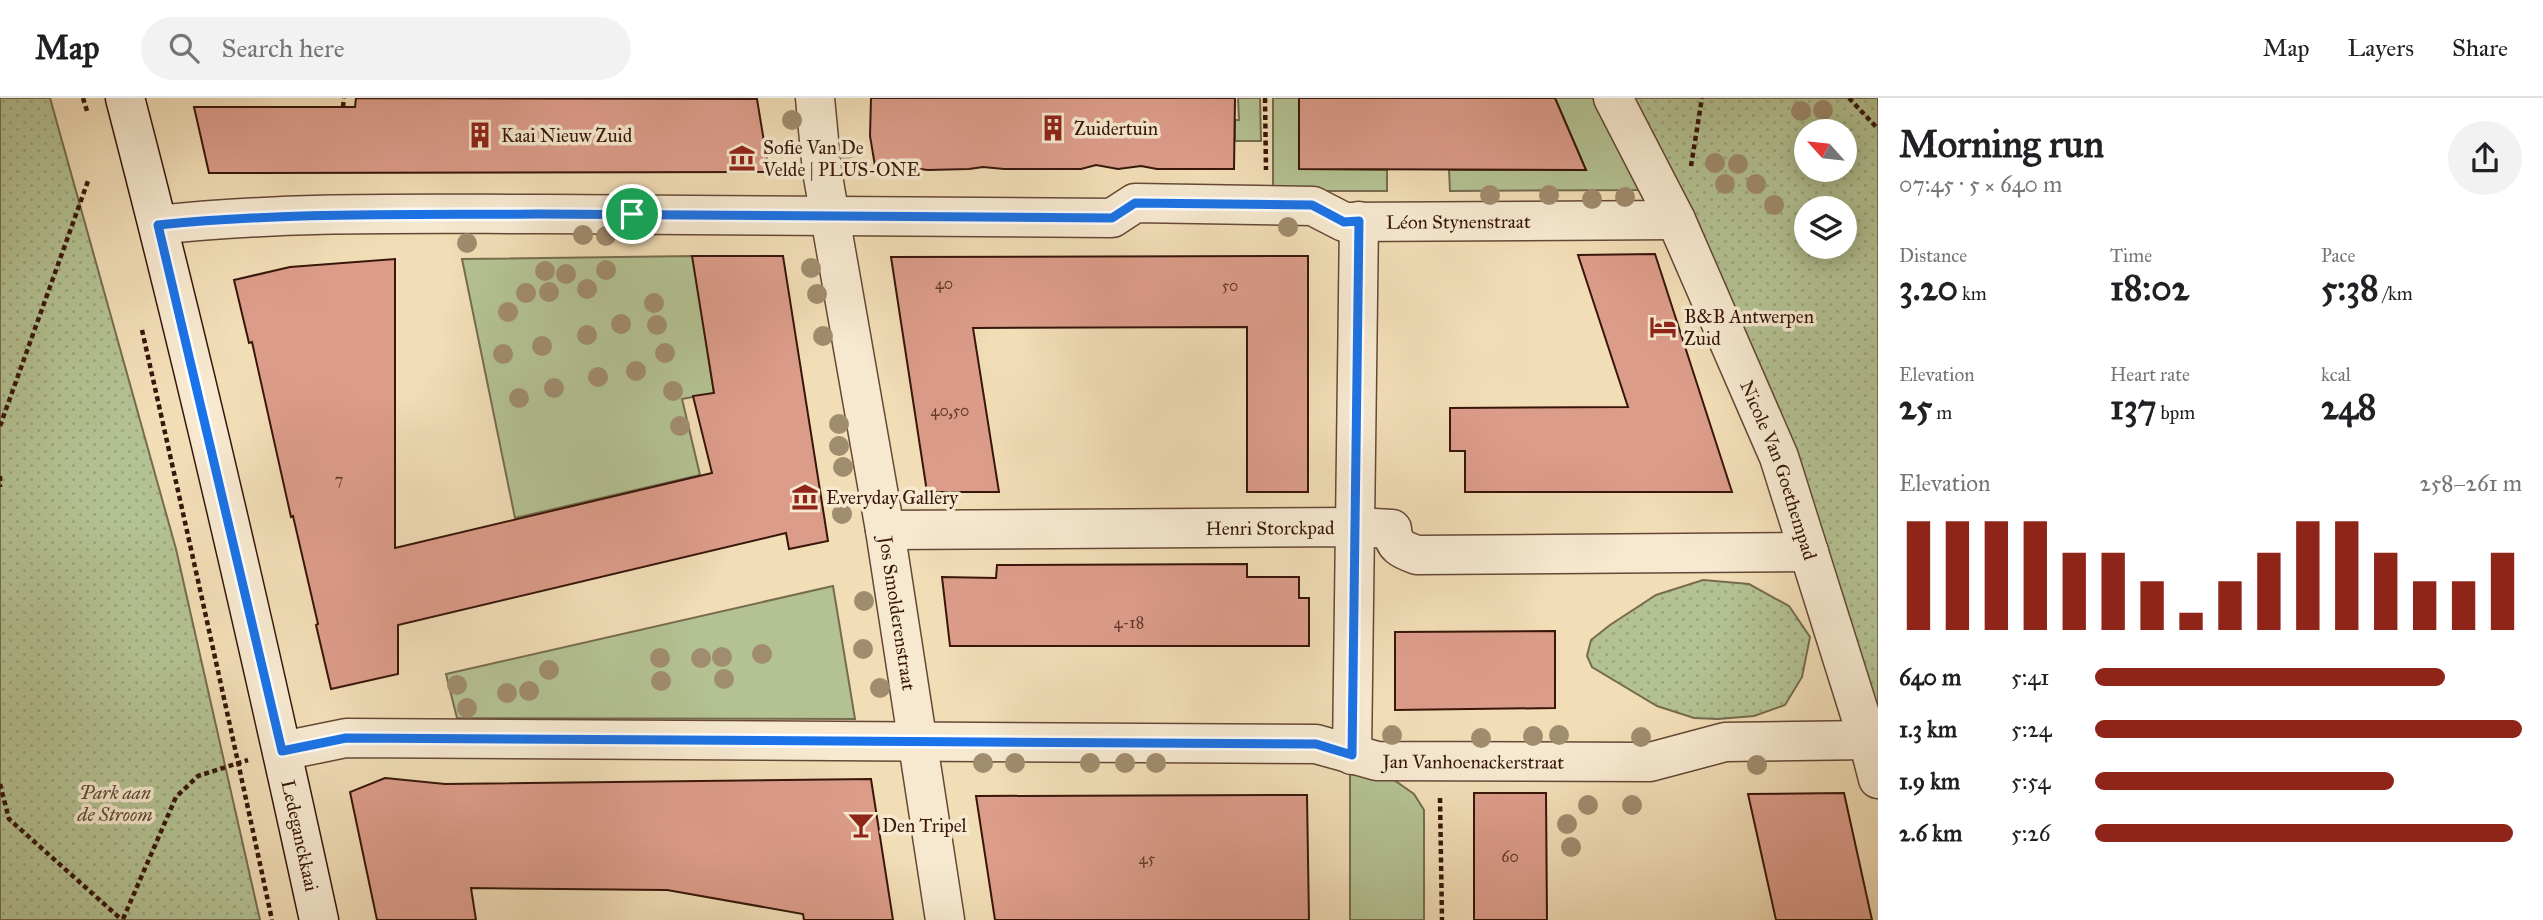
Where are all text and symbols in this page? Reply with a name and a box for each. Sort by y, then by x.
search box [141,17,631,80]
text: Map [35,28,99,68]
icon: search [165,29,203,67]
text: Search here [221,32,345,64]
text: Map [2263,33,2310,63]
text: Layers [2348,33,2414,63]
text: Share [2452,33,2508,63]
building icon: Zuidertuin [1038,113,1068,143]
place label: Zuidertuin [1074,117,1158,140]
north arrow [1794,119,1857,182]
map controls [1794,119,1857,259]
building icon: Kaai Nieuw Zuid [465,120,495,150]
text: Morning run [1899,121,2104,167]
button: share [2448,121,2522,195]
place label: Kaai Nieuw Zuid [501,124,633,147]
place label: Sofie Van De Velde | PLUS-ONE [762,136,920,181]
museum icon: Sofie Van De Velde | PLUS-ONE [727,143,757,173]
text: 07:45 · 5 × 640 m [1899,170,2062,198]
pin [602,184,662,244]
icon: arrive [613,195,651,233]
button: layers [1794,196,1857,259]
street label: Léon Stynenstraat [1386,209,1531,233]
text: Distance [1899,244,1967,267]
text: Time [2110,244,2152,267]
text: Pace [2321,244,2355,267]
text: 3.20 [1899,267,1958,310]
text: 18:02 [2110,267,2189,310]
text: 5:38 [2321,267,2379,310]
house number: 40 [935,274,953,293]
house number: 50 [1222,276,1238,295]
text: km [1958,282,1987,305]
text: /km [2379,282,2413,305]
place label: B&B Antwerpen Zuid [1684,305,1814,350]
hotel icon: B&B Antwerpen Zuid [1648,312,1678,342]
text: Elevation [1899,363,1974,386]
text: Heart rate [2110,363,2190,386]
text: kcal [2321,363,2351,386]
street label: Nicole Van Goethempad [1736,377,1822,563]
text: 25 [1899,386,1932,429]
text: 137 [2110,386,2157,429]
text: 248 [2321,386,2376,429]
house number: 40,50 [931,401,969,420]
text: m [1932,401,1952,424]
text: bpm [2157,401,2195,424]
text: Elevation [1899,469,1990,497]
text: 258–261 m [2419,469,2522,497]
house number: 7 [335,470,343,489]
museum icon: Everyday Gallery [790,482,820,512]
place label: Everyday Gallery [826,486,959,509]
street label: Henri Storckpad [1205,516,1335,539]
street label: Jos Smolderenstraat [873,532,921,692]
house number: 4-18 [1114,613,1144,632]
text: 640 m [1899,663,1961,691]
text: 5:41 [2011,663,2049,691]
text: 1.3 km [1899,715,1957,743]
text: 5:24 [2011,715,2052,743]
street label: Jan Vanhoenackerstraat [1381,750,1564,774]
text: 1.9 km [1899,767,1960,795]
text: 5:54 [2011,767,2050,795]
street label: Ledeganckkaai [277,777,324,893]
park label: Park aan de Stroom [77,781,152,826]
bar icon: Den Tripel [846,810,876,840]
place label: Den Tripel [882,814,968,837]
text: 2.6 km [1899,819,1962,847]
text: 5:26 [2011,819,2051,847]
house number: 60 [1501,847,1519,866]
house number: 45 [1139,849,1156,868]

